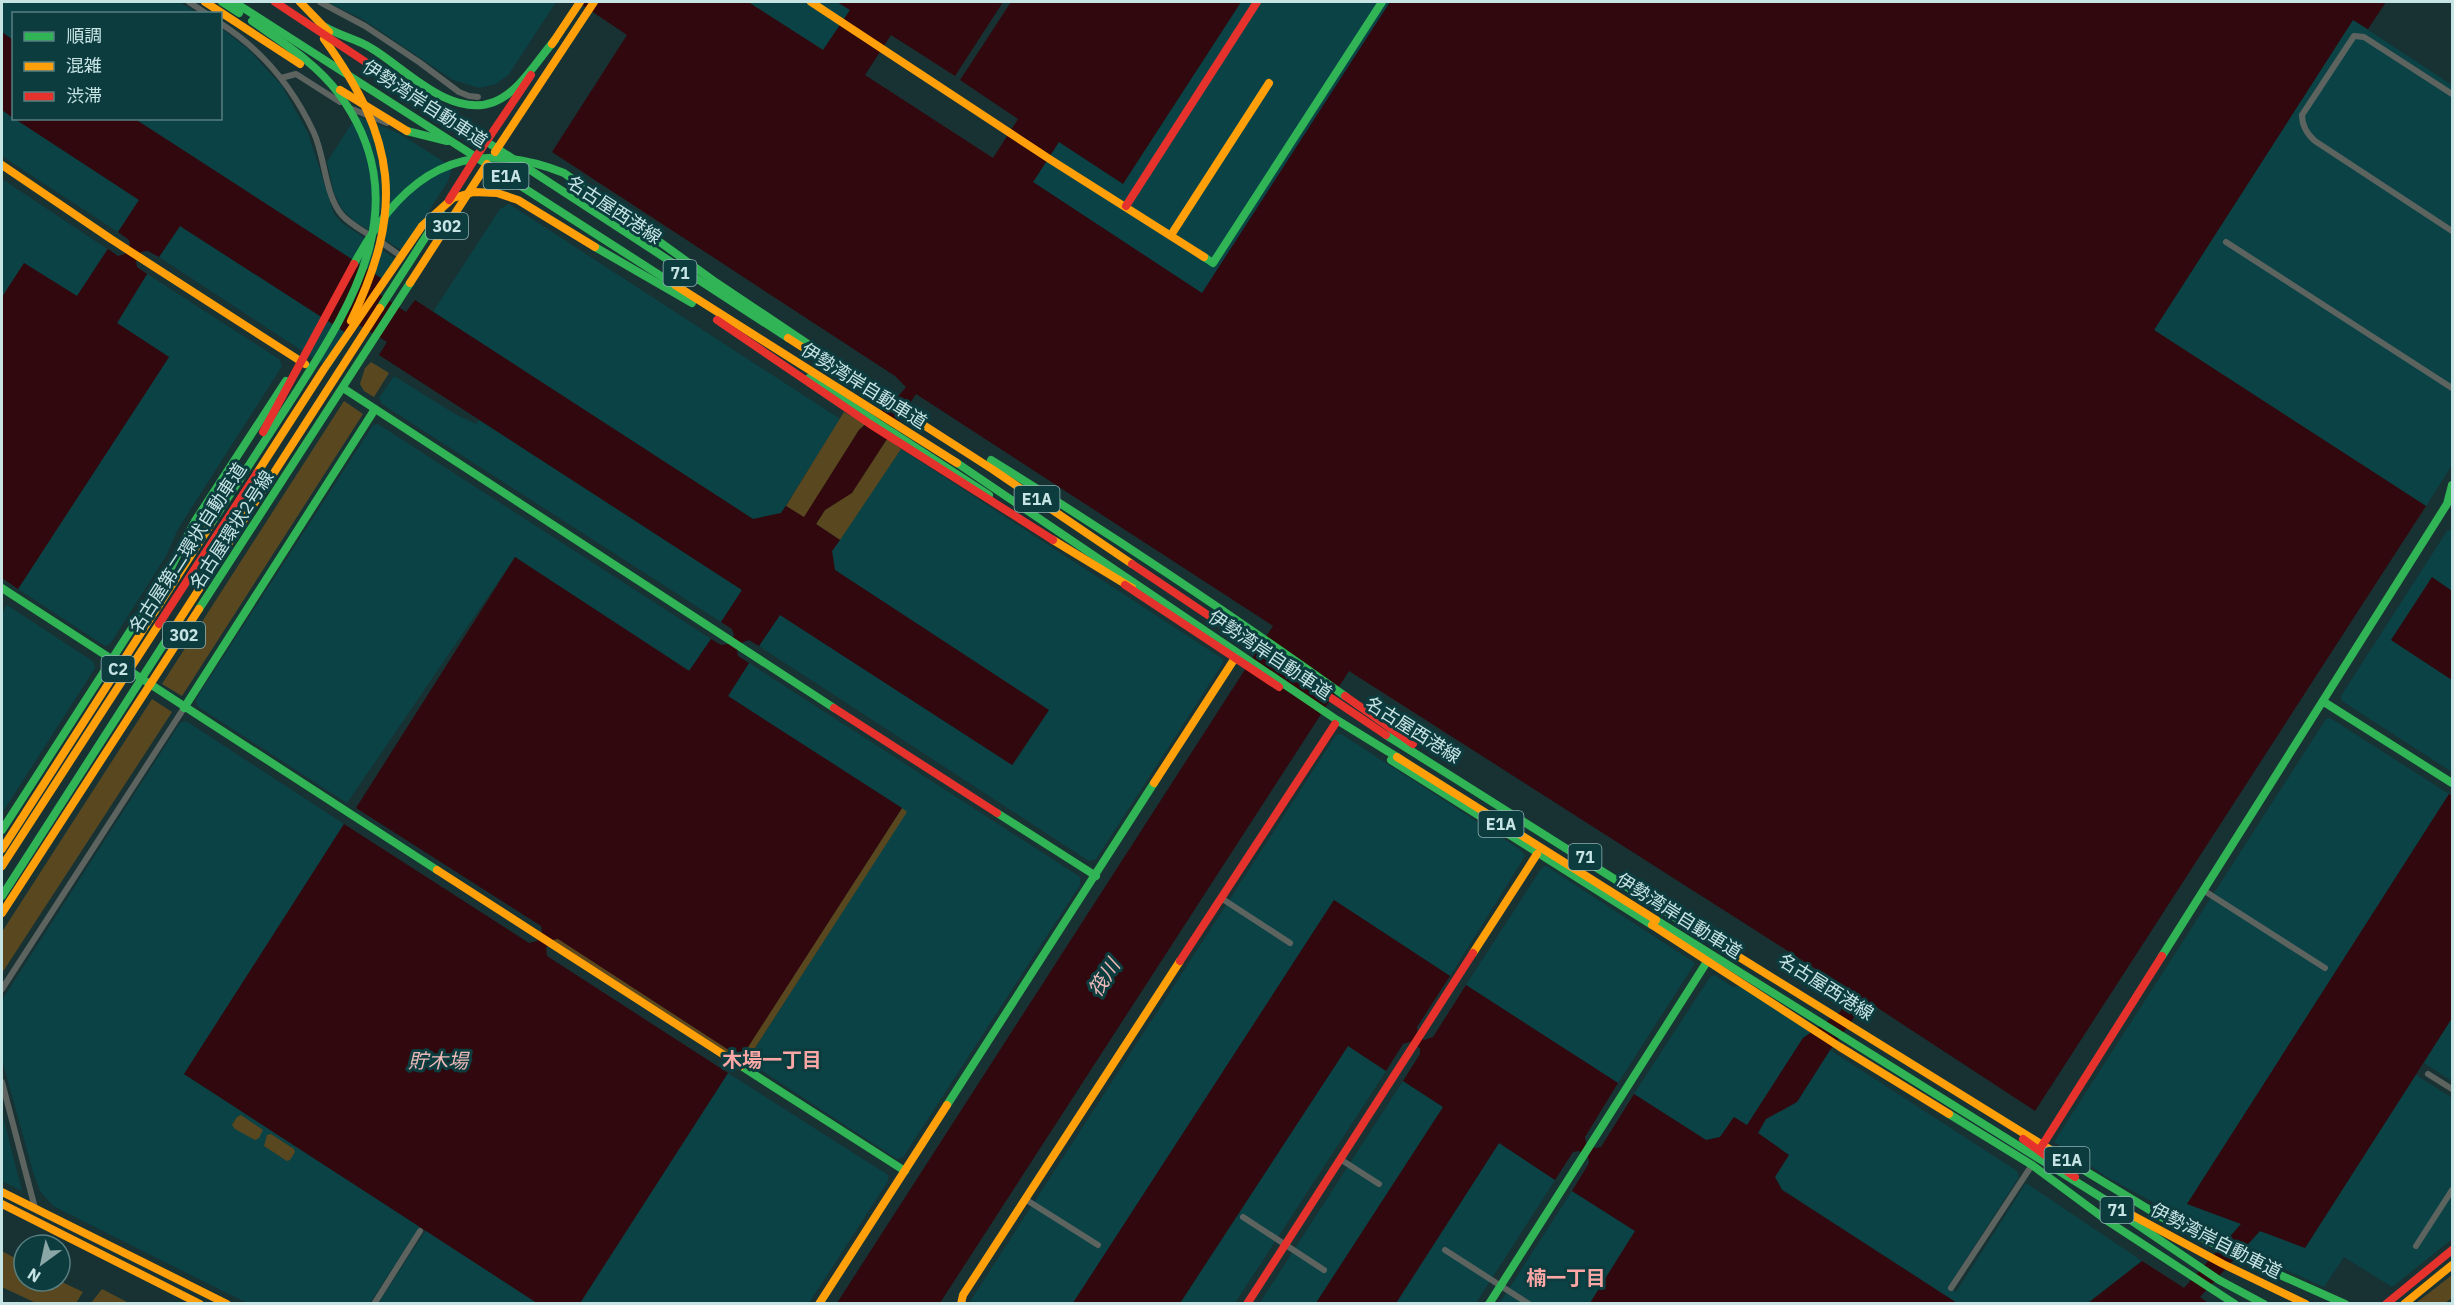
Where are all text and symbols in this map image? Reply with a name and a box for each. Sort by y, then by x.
legend [12,12,222,120]
text: 順調 [66,24,102,47]
text: 混雑 [66,54,102,77]
street label: 伊勢湾岸自動車道 [359,55,492,152]
text: 渋滞 [66,84,102,107]
road number: E1A [484,163,528,189]
street label: 名古屋西港線 [563,171,666,249]
road number: 302 [426,213,468,239]
road number: 71 [664,260,696,286]
street label: 伊勢湾岸自動車道 [797,338,931,433]
street label: 名古屋第二環状自動車道 [124,458,251,637]
street label: 名古屋環状2号線 [185,466,278,593]
road number: E1A [1014,486,1060,512]
street label: 伊勢湾岸自動車道 [1204,605,1336,704]
road number: 302 [163,622,205,648]
road number: C2 [102,656,134,682]
street label: 名古屋西港線 [1361,691,1465,768]
road number: E1A [1478,811,1524,837]
road number: 71 [1568,844,1602,870]
street label: 伊勢湾岸自動車道 [1612,868,1746,963]
street label: 名古屋西港線 [1774,948,1878,1025]
water label: 筏川 [1081,952,1127,1002]
district label: 木場一丁目 [722,1046,822,1073]
water label: 貯木場 [408,1047,470,1074]
road number: E1A [2044,1147,2090,1173]
road number: 71 [2100,1197,2134,1223]
street label: 伊勢湾岸自動車道 [2147,1198,2286,1283]
north arrow [12,1233,72,1293]
text: N [24,1264,44,1287]
district label: 楠一丁目 [1526,1264,1606,1291]

